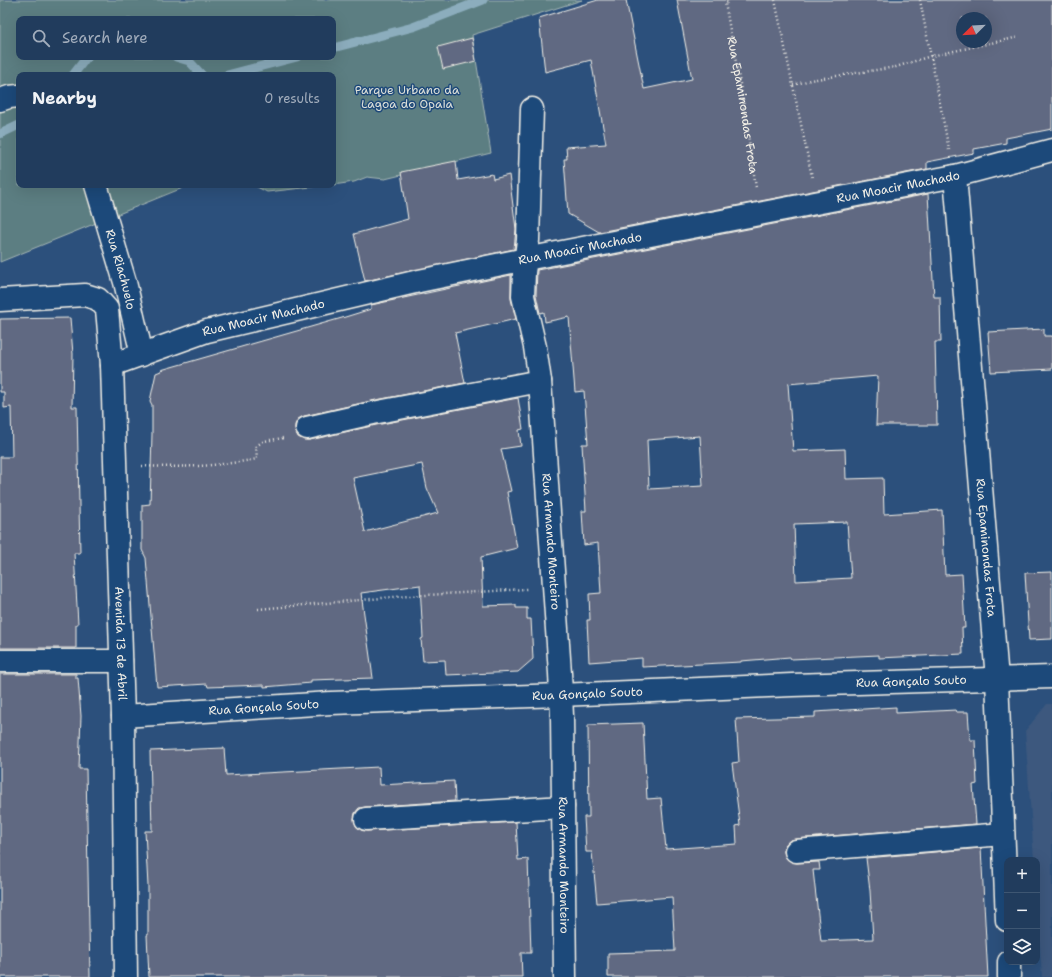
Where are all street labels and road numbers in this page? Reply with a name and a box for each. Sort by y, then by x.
street label: Rua Epaminondas Frota [723,35,762,175]
street label: Rua Moacir Machado [835,167,962,207]
street label: Rua Riachuelo [102,227,139,311]
street label: Rua Moacir Machado [517,229,643,268]
street label: Rua Moacir Machado [200,295,326,340]
street label: Rua Armando Monteiro [538,473,564,611]
street label: Rua Epaminondas Frota [972,478,1000,618]
street label: Avenida 13 de Abril [111,586,131,701]
street label: Rua Gonçalo Souto [856,672,967,691]
street label: Rua Gonçalo Souto [532,683,643,704]
street label: Rua Gonçalo Souto [208,696,320,719]
street label: Rua Armando Monteiro [555,797,573,934]

